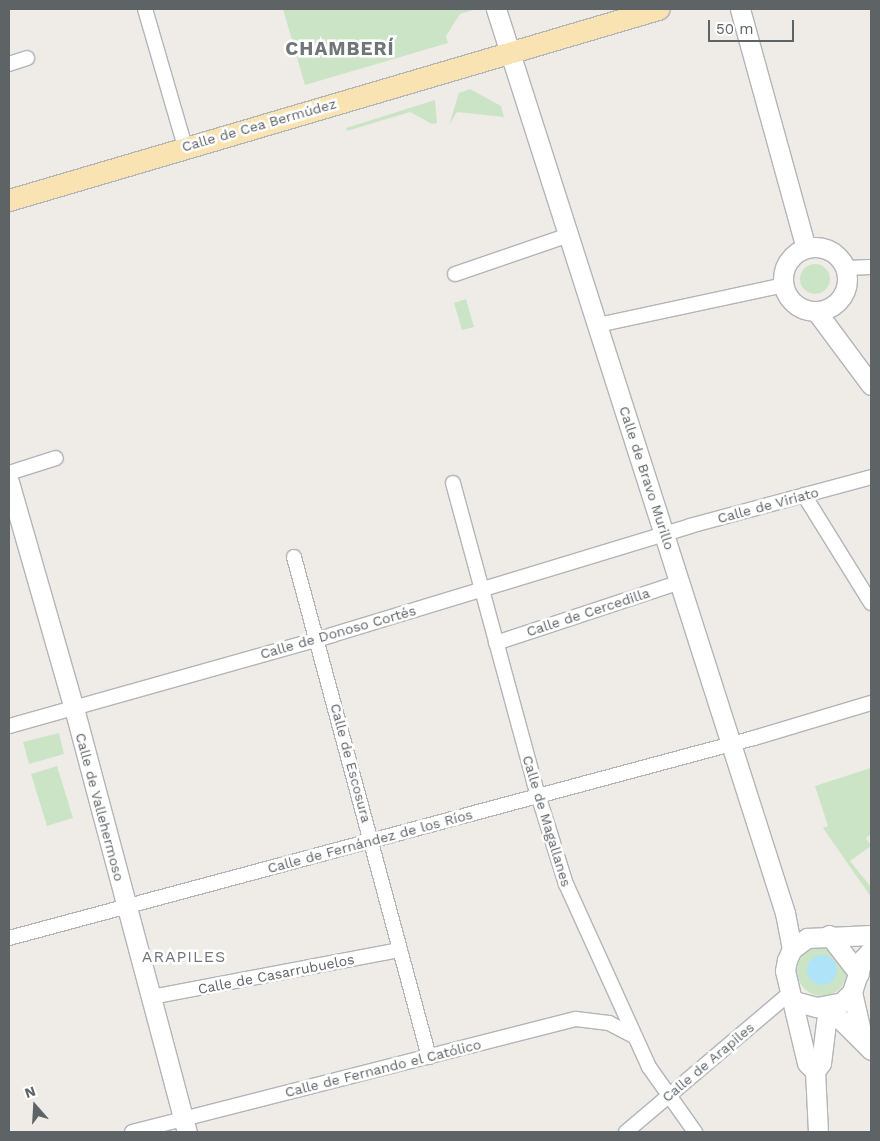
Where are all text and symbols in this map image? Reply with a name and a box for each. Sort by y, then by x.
scale bar [710,10,796,42]
text: 50 m [716,20,753,38]
district label: CHAMBERÍ [284,38,396,60]
street label: Calle de Cea Bermúdez [180,95,338,155]
street label: Calle de Bravo Murillo [616,404,678,552]
street label: Calle de Viriato [715,483,821,527]
street label: Calle de Cercedilla [524,584,652,640]
street label: Calle de Donoso Cortés [258,602,418,662]
street label: Calle de Escosura [327,702,375,824]
street label: Calle de Vallehermoso [72,731,128,883]
street label: Calle de Magallanes [519,753,575,889]
street label: Calle de Fernández de los Ríos [266,805,474,877]
district label: ARAPILES [141,947,227,967]
street label: Calle de Casarrubuelos [196,951,356,997]
street label: Calle de Arapiles [658,1018,758,1106]
street label: Calle de Fernando el Católico [283,1035,483,1101]
north arrow [10,1081,60,1131]
text: N [23,1083,38,1101]

